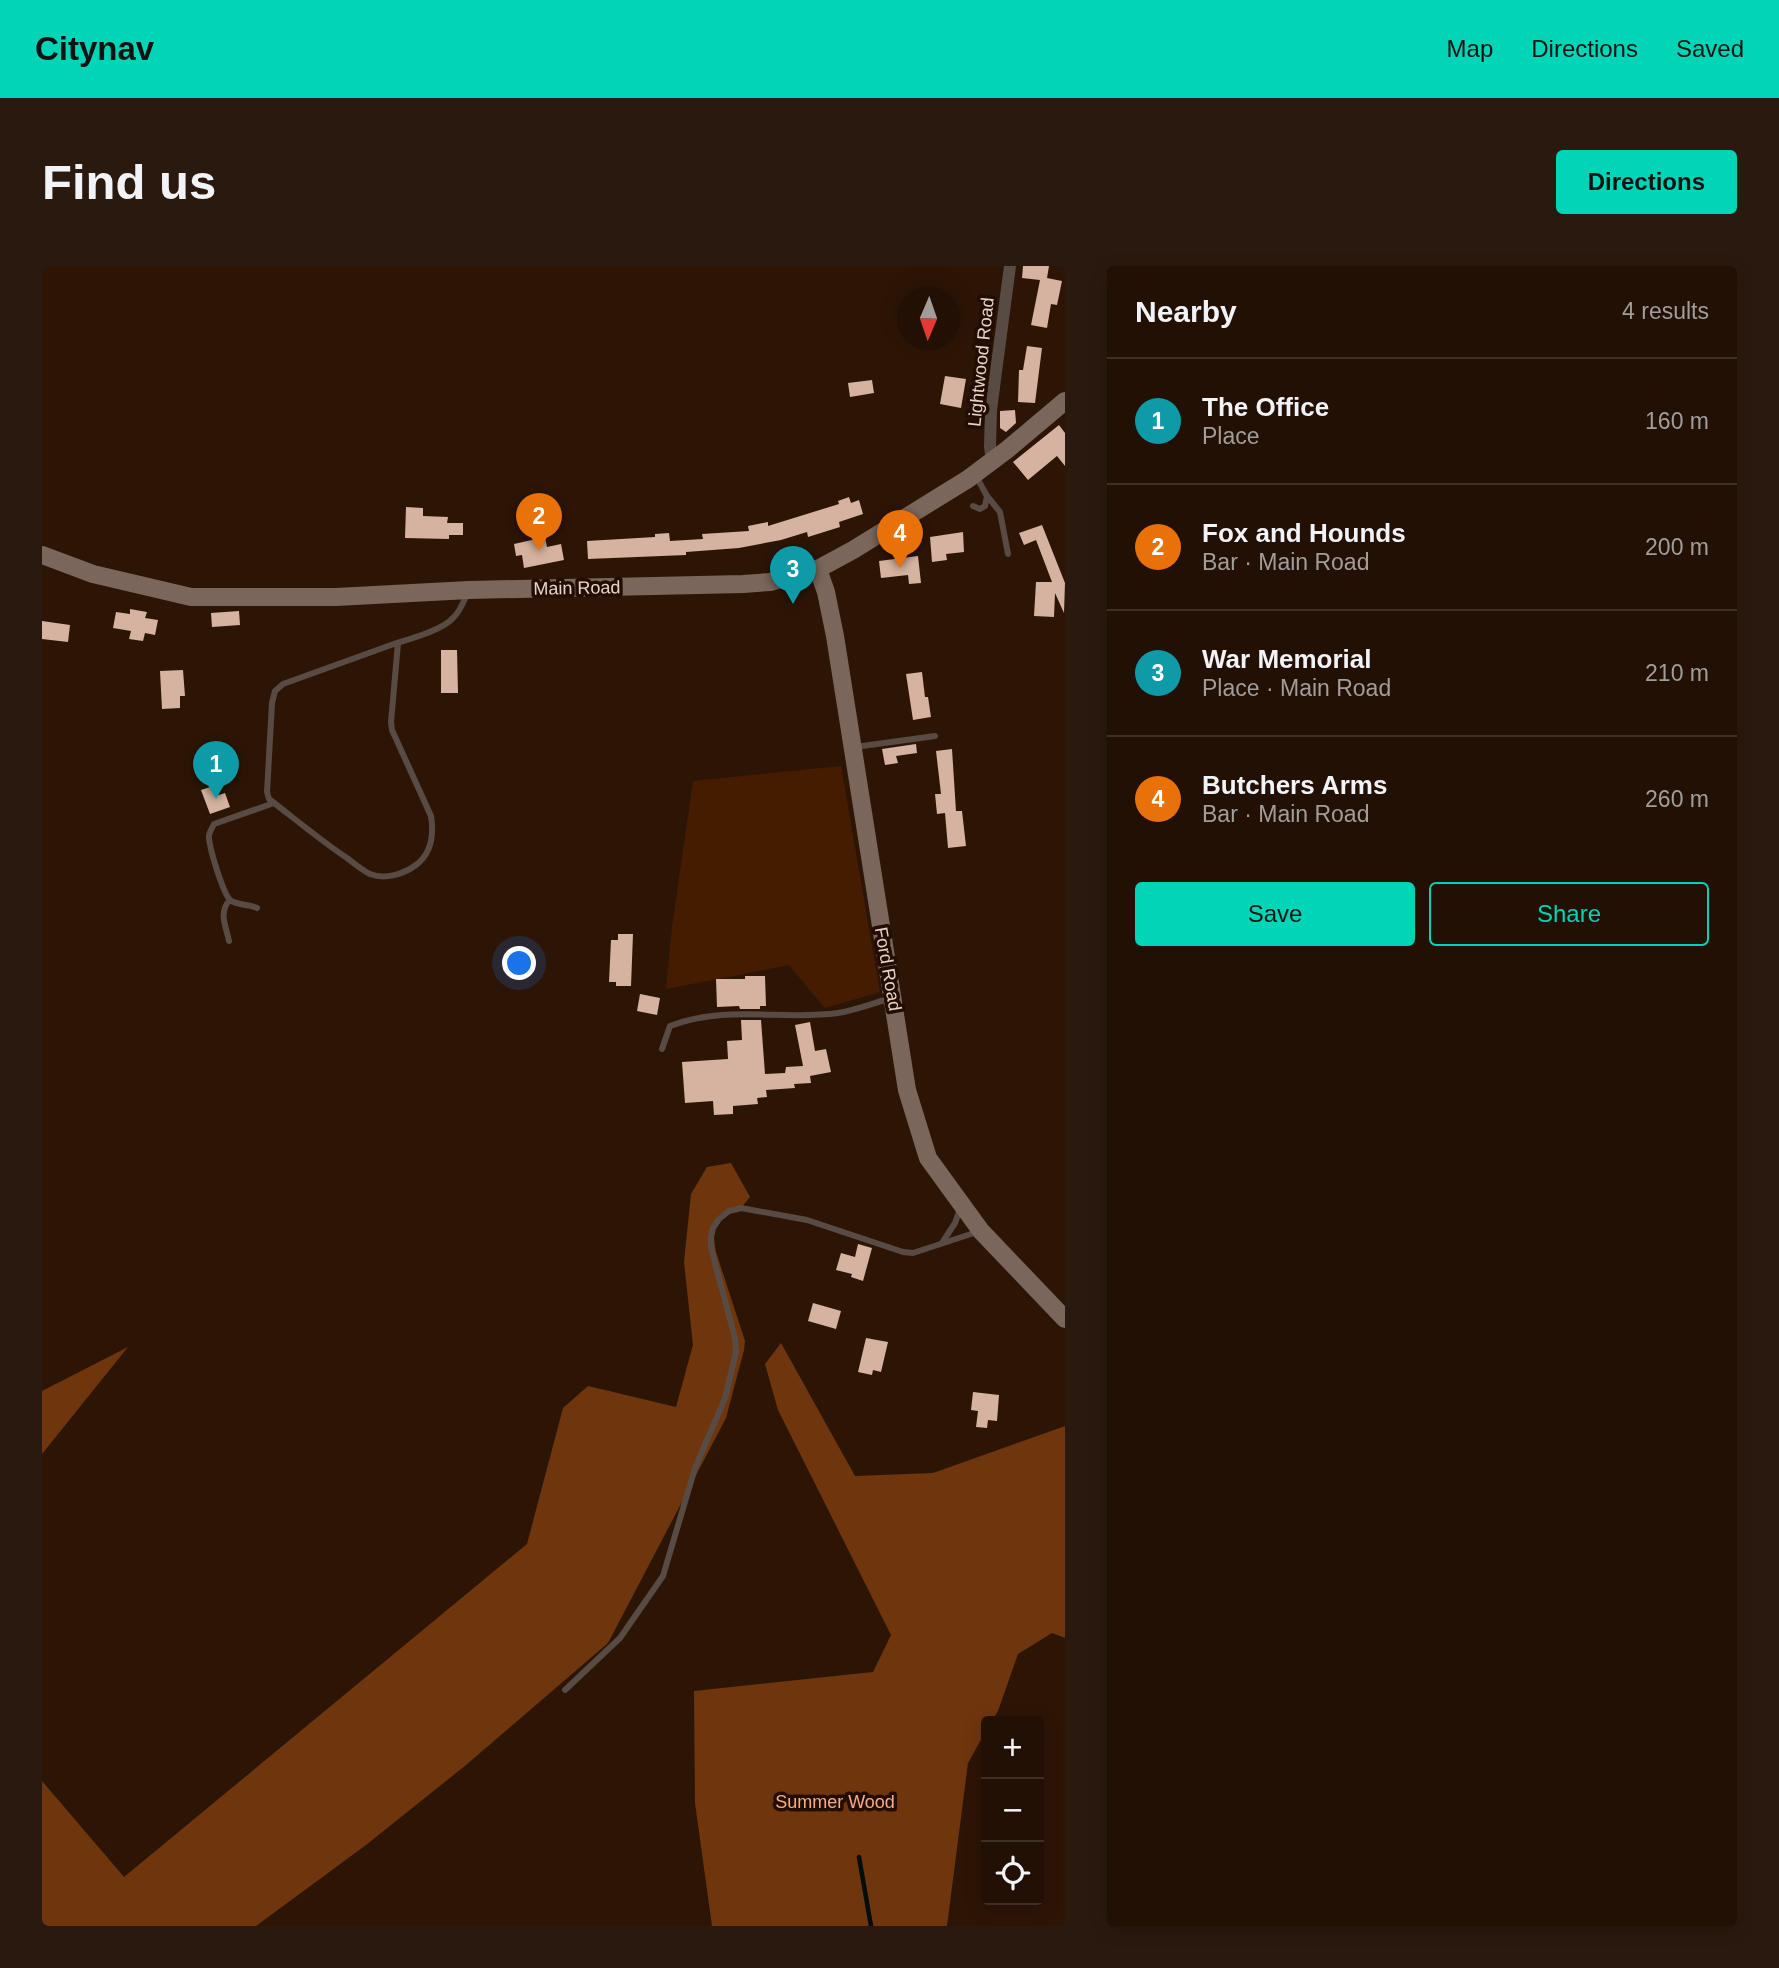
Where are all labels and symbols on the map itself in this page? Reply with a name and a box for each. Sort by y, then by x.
north arrow [897,287,960,350]
street label: Lightwood Road [964,296,998,428]
pin: 2 [516,493,562,551]
pin: 4 [877,510,923,568]
pin: 3 [770,546,816,604]
street label: Main Road [533,577,621,599]
pin: 1 [193,741,239,799]
street label: Ford Road [871,925,905,1013]
your location [502,946,536,980]
park label: Summer Wood [775,1792,895,1812]

